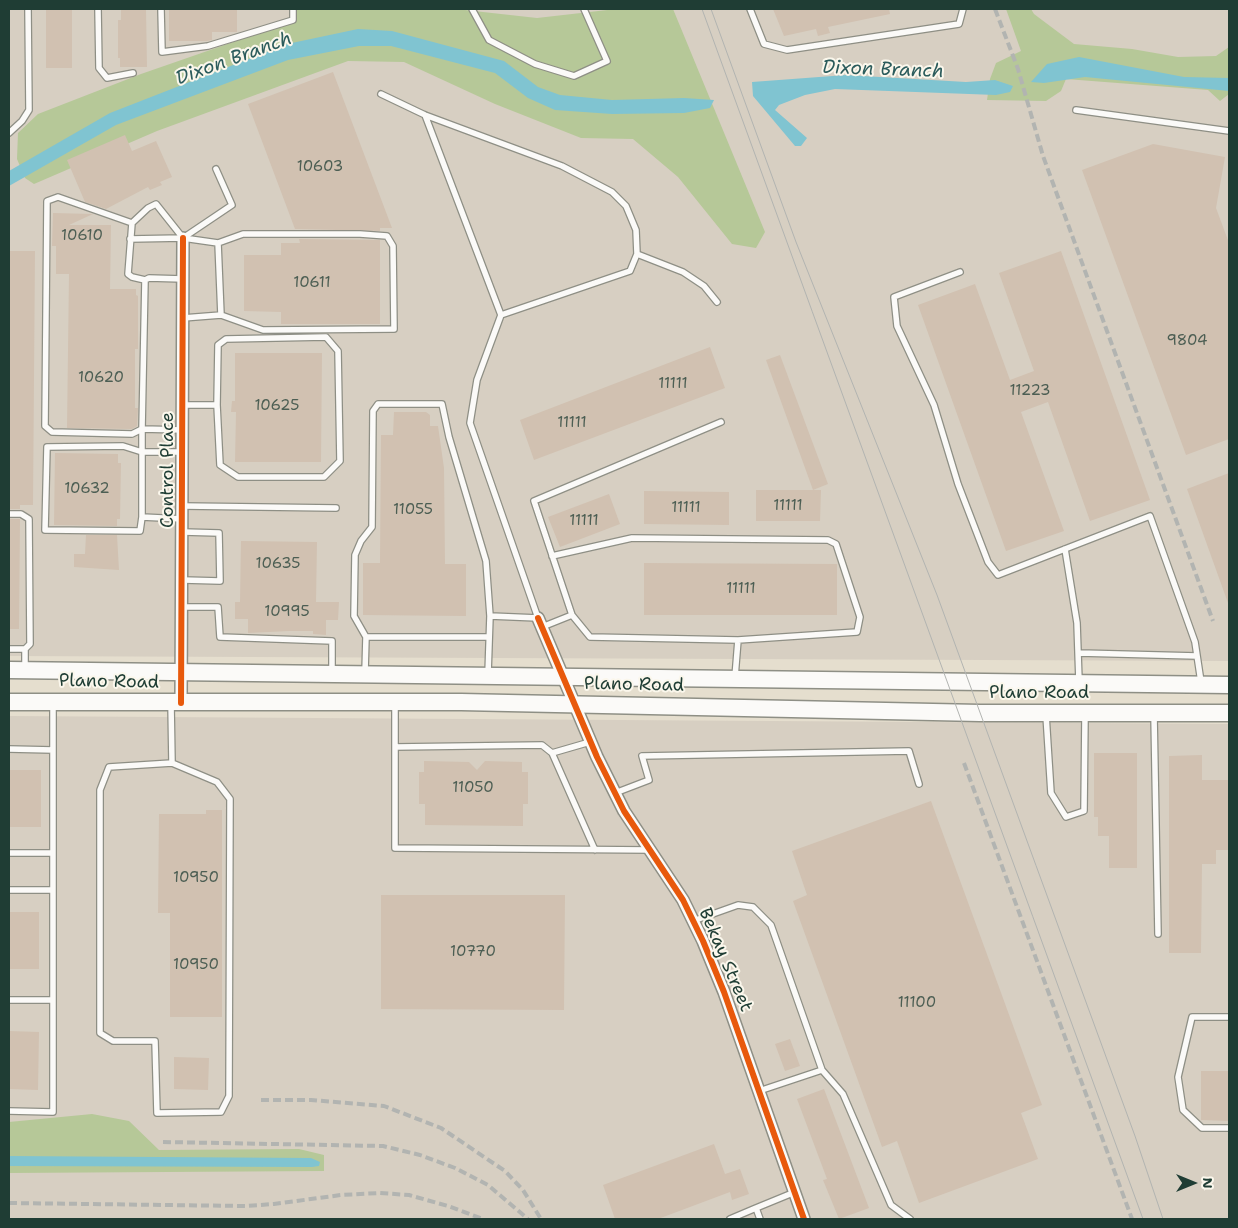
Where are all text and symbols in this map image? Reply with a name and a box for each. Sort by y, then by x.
water label: Dixon Branch [173,27,295,91]
water label: Dixon Branch [822,56,944,84]
house number: 10603 [297,158,343,176]
house number: 10610 [61,227,103,245]
house number: 10611 [293,274,331,292]
house number: 9804 [1166,332,1208,350]
house number: 10620 [78,369,124,387]
house number: 11111 [658,375,688,393]
house number: 11223 [1009,382,1051,400]
house number: 10625 [254,397,300,415]
street label: Control Place [157,412,179,528]
house number: 11111 [557,414,587,432]
house number: 10632 [64,480,110,498]
house number: 11111 [773,497,803,515]
house number: 11111 [671,499,701,517]
house number: 11055 [393,501,433,519]
house number: 11111 [569,512,599,530]
house number: 10635 [256,555,300,573]
house number: 11111 [726,580,756,598]
house number: 10995 [264,603,310,621]
street label: Plano Road [59,670,159,694]
street label: Plano Road [584,673,684,697]
street label: Plano Road [989,682,1089,704]
house number: 11050 [452,779,494,797]
house number: 10950 [173,869,219,887]
street label: Bekay Street [693,905,757,1015]
house number: 10770 [450,943,496,961]
house number: 10950 [173,956,219,974]
house number: 11100 [898,994,936,1012]
north arrow [1168,1158,1218,1208]
text: N [1199,1177,1217,1189]

